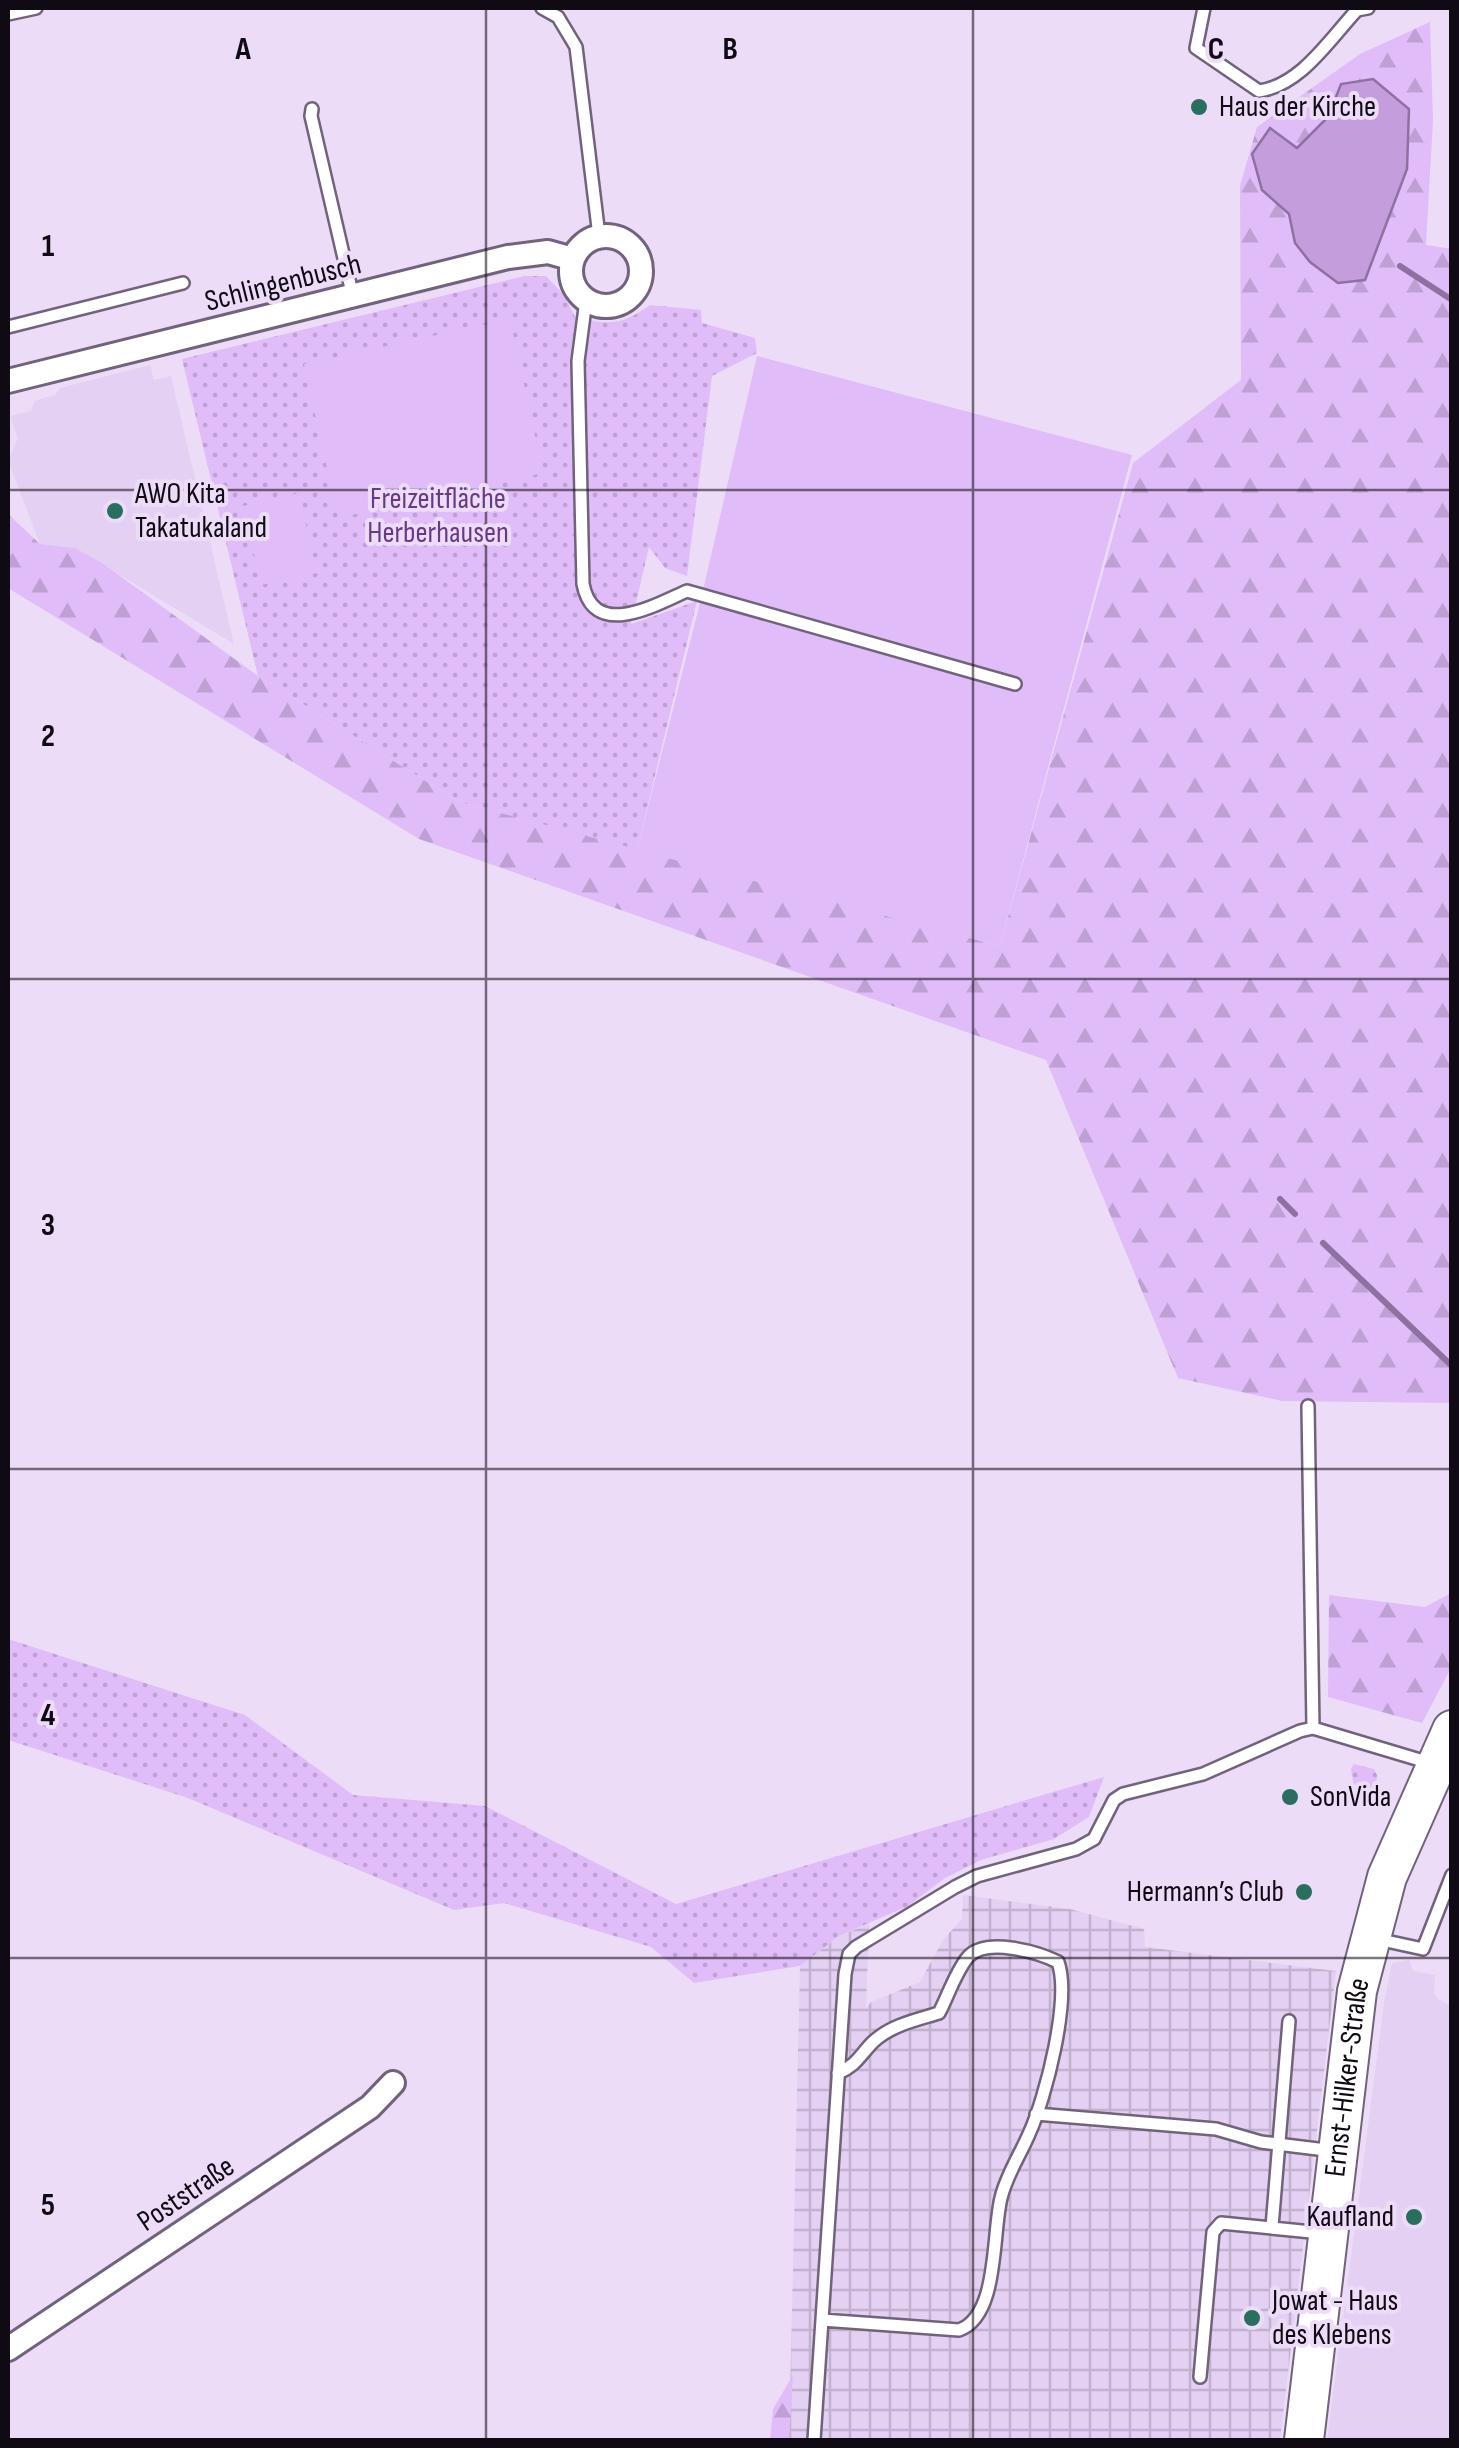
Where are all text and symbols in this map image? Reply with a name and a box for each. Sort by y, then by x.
text: A [234,30,251,69]
text: B [722,30,738,69]
text: C [1208,30,1224,69]
place label: Haus der Kirche [1219,89,1376,125]
marker: Haus der Kirche [1188,96,1210,118]
text: 1 [42,227,55,266]
street label: Schlingenbusch [201,246,365,320]
place label: AWO Kita Takatukaland [134,476,267,546]
park label: Freizeitfläche Herberhausen [367,481,509,551]
marker: AWO Kita Takatukaland [104,500,126,522]
text: 2 [41,717,55,756]
text: 3 [41,1206,55,1245]
text: 4 [41,1696,56,1735]
place label: SonVida [1310,1779,1391,1815]
marker: SonVida [1279,1786,1301,1808]
place label: Hermann’s Club [1127,1874,1284,1910]
marker: Hermann’s Club [1293,1881,1315,1903]
street label: Ernst-Hilker-Straße [1317,1974,1378,2179]
street label: Poststraße [131,2149,241,2239]
text: 5 [41,2186,55,2225]
place label: Kaufland [1306,2199,1394,2235]
marker: Kaufland [1403,2206,1425,2228]
place label: Jowat - Haus des Klebens [1271,2283,1398,2353]
marker: Jowat - Haus des Klebens [1241,2307,1263,2329]

